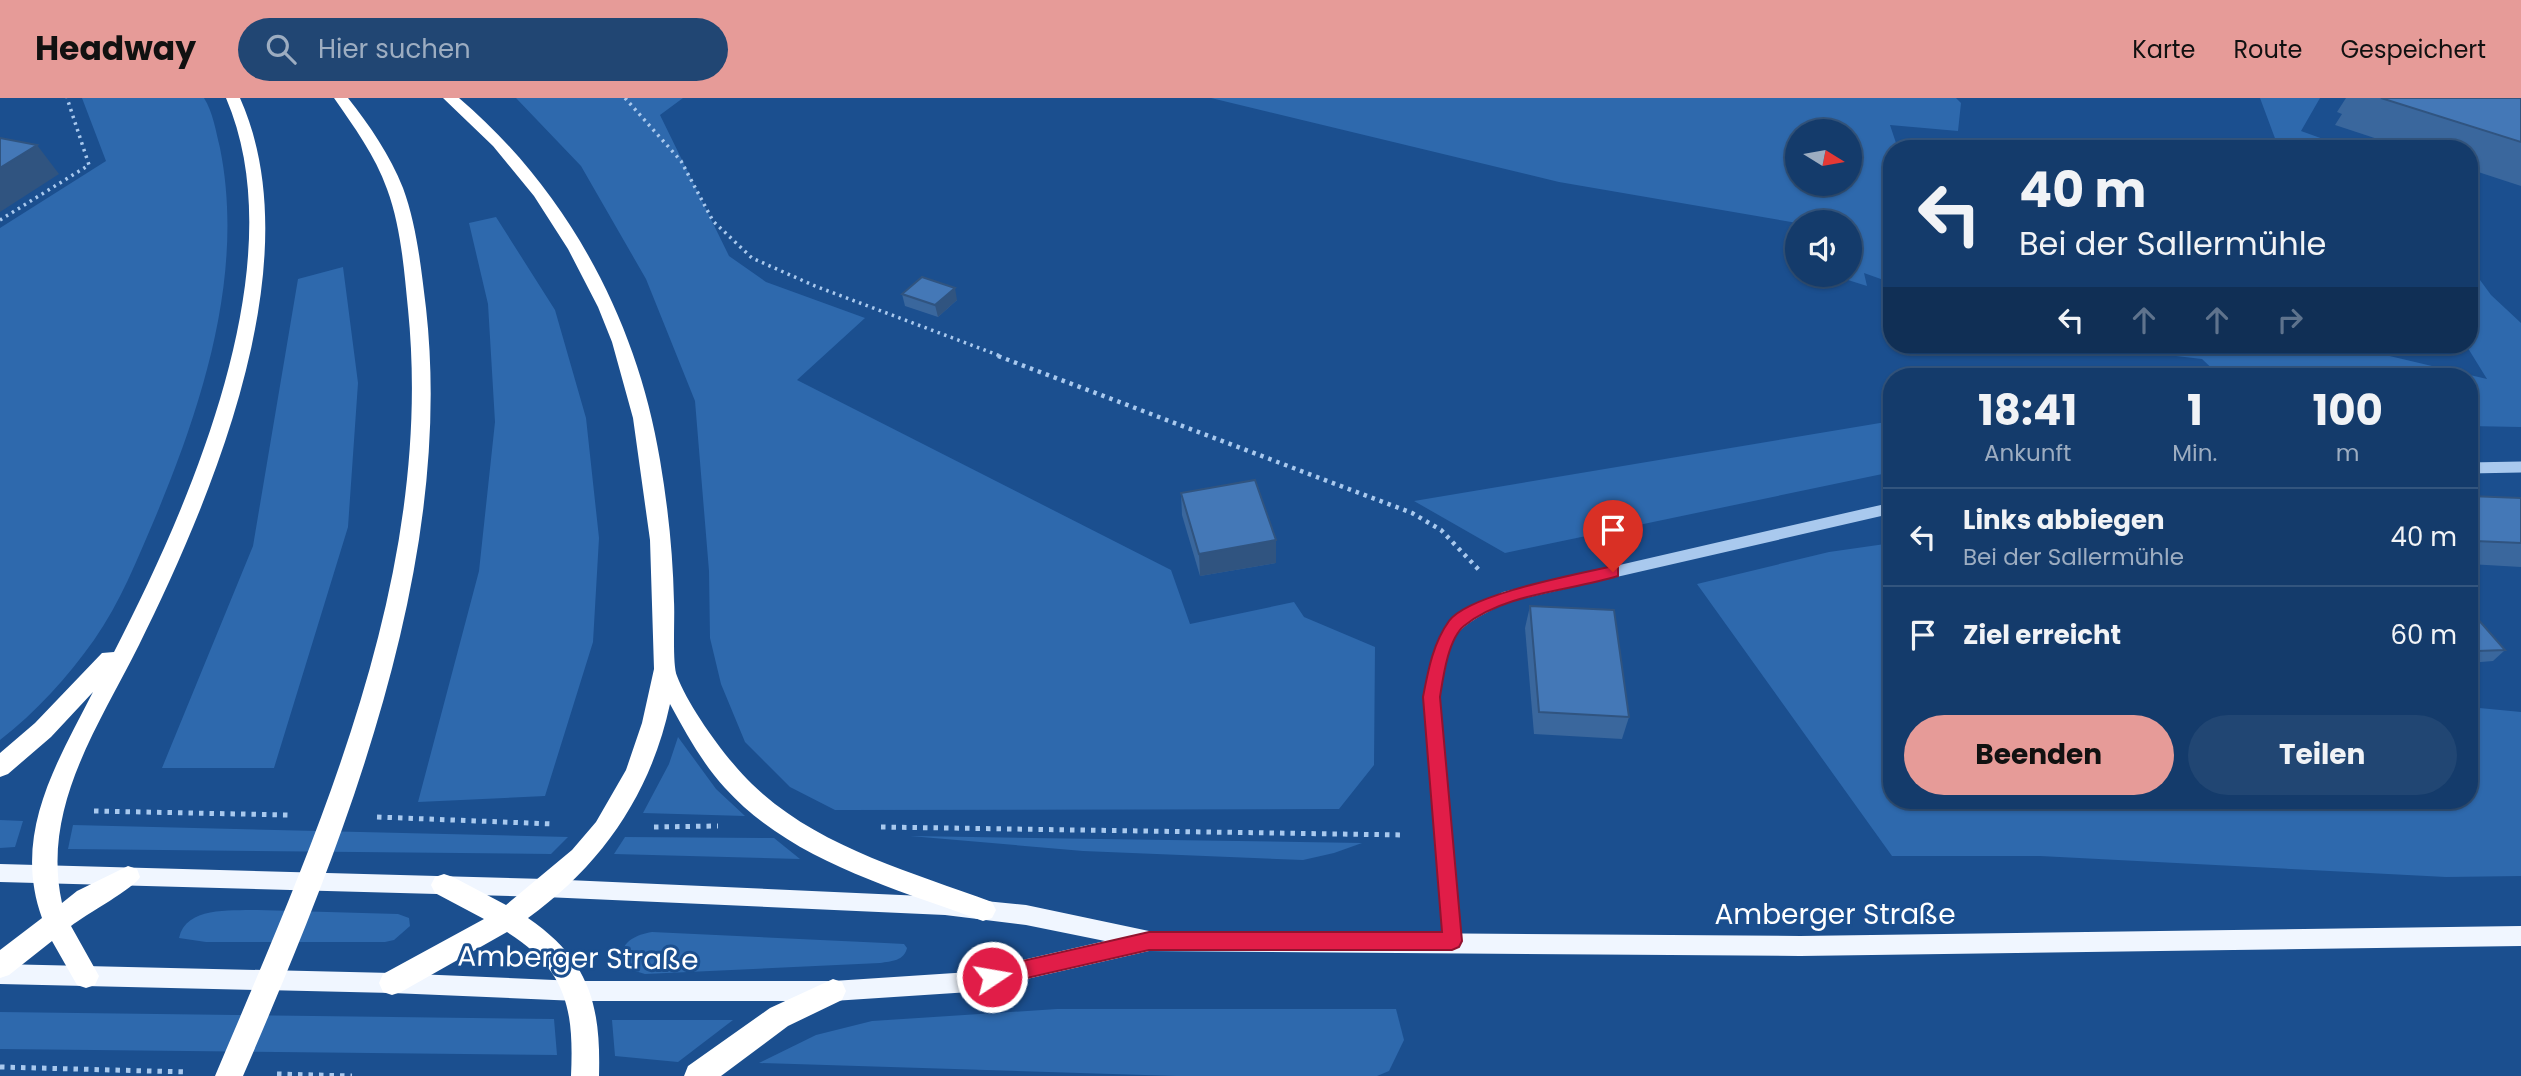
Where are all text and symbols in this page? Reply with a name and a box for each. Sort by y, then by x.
search box [238,18,728,81]
text: Headway [35,25,196,72]
icon: search [262,30,300,68]
text: Hier suchen [318,31,471,67]
text: Karte [2132,33,2195,66]
text: Route [2233,33,2302,66]
text: Gespeichert [2340,33,2486,66]
north arrow [1785,119,1862,196]
map controls [1785,119,1862,287]
text: 40 m [2019,156,2146,224]
icon: left [1904,168,1995,259]
button: sound [1785,210,1862,287]
text: Bei der Sallermühle [2019,221,2326,266]
icon: left [2052,301,2090,339]
icon: ahead [2125,301,2163,339]
icon: ahead [2198,301,2236,339]
icon: right [2271,301,2309,339]
text: 18:41 [1978,381,2077,440]
text: 1 [2187,381,2203,440]
text: 100 [2312,381,2383,440]
text: Ankunft [1984,437,2071,469]
text: Min. [2172,437,2217,469]
text: m [2336,437,2360,469]
pin [1583,500,1643,572]
text: Links abbiegen [1963,502,2165,538]
icon: arrive [1594,511,1632,549]
icon: left [1904,518,1942,556]
text: 40 m [2391,519,2457,555]
text: Bei der Sallermühle [1963,541,2184,573]
icon: arrive [1904,616,1942,654]
text: Ziel erreicht [1963,617,2121,653]
text: 60 m [2390,617,2457,653]
button: Beenden [1904,715,2174,795]
button: Teilen [2188,715,2457,795]
street label: Amberger Straße [1714,895,1956,934]
street label: Amberger Straße [457,936,699,980]
position arrow [955,940,1029,1014]

